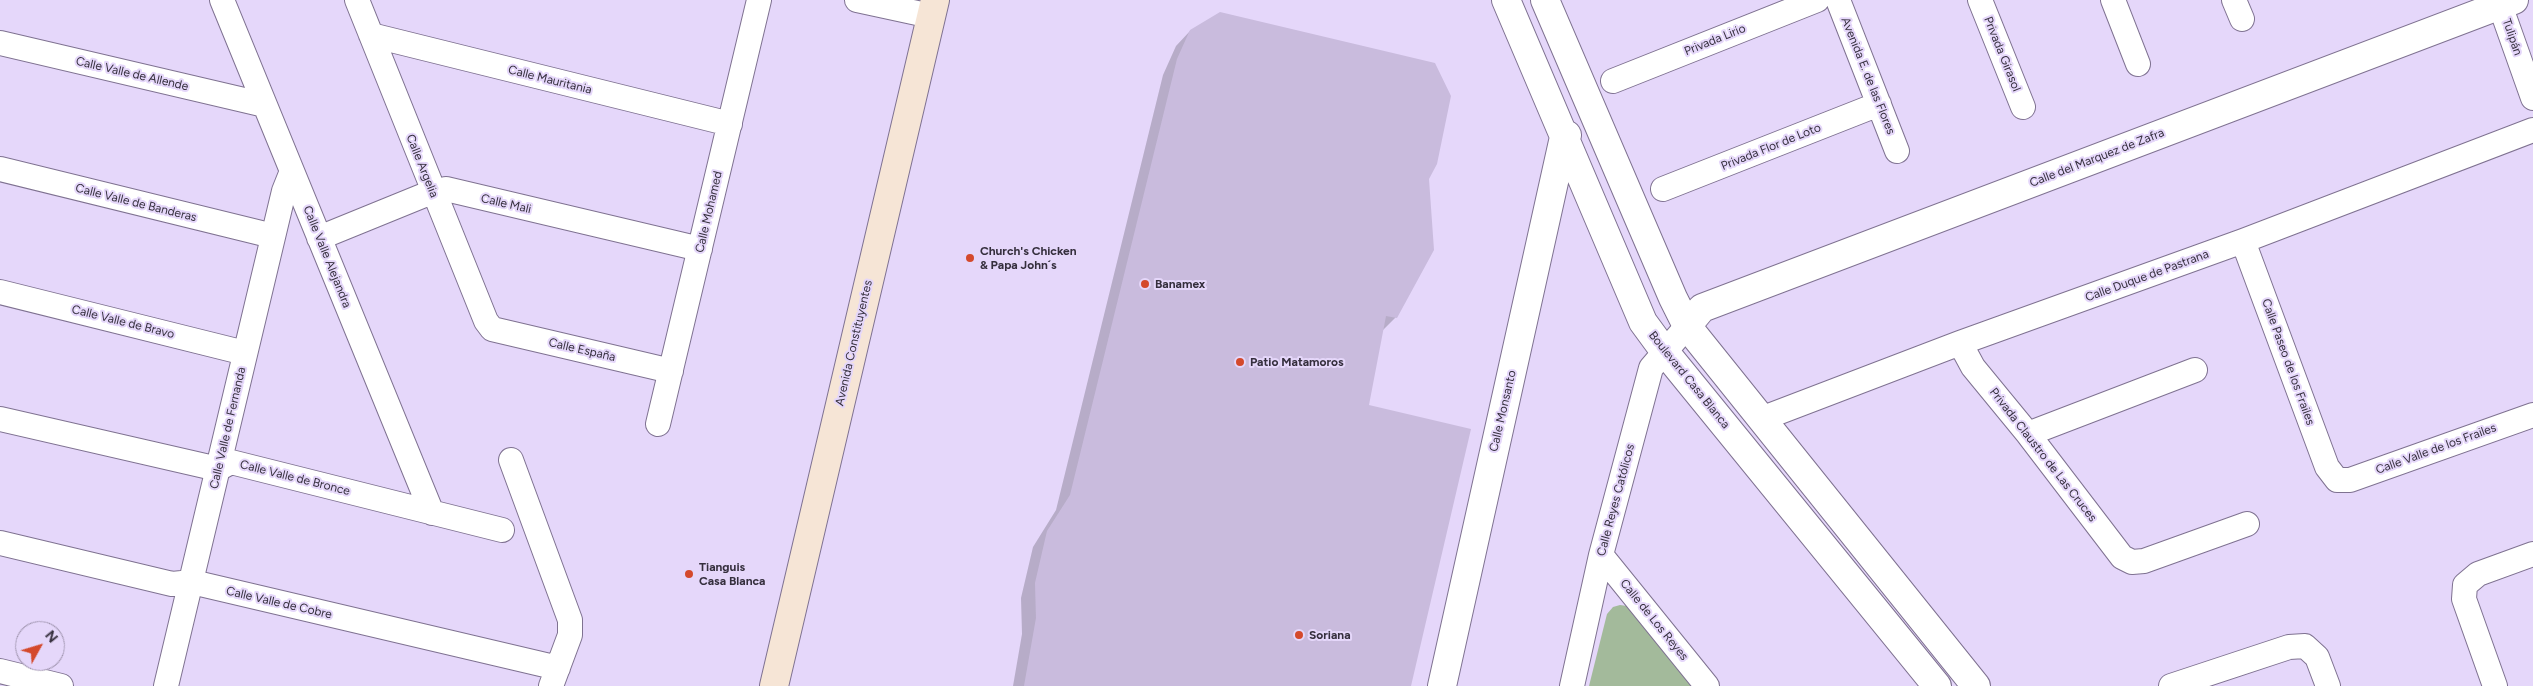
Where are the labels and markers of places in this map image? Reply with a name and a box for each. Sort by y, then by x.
place label: Church's Chicken & Papa John´s [980,244,1077,272]
marker: Church's Chicken & Papa John´s [964,252,976,264]
place label: Banamex [1155,277,1205,291]
marker: Banamex [1139,278,1151,290]
place label: Patio Matamoros [1250,355,1344,369]
marker: Patio Matamoros [1234,356,1246,368]
place label: Tianguis Casa Blanca [699,560,765,588]
marker: Tianguis Casa Blanca [683,568,695,580]
place label: Soriana [1309,628,1351,642]
marker: Soriana [1293,629,1305,641]

